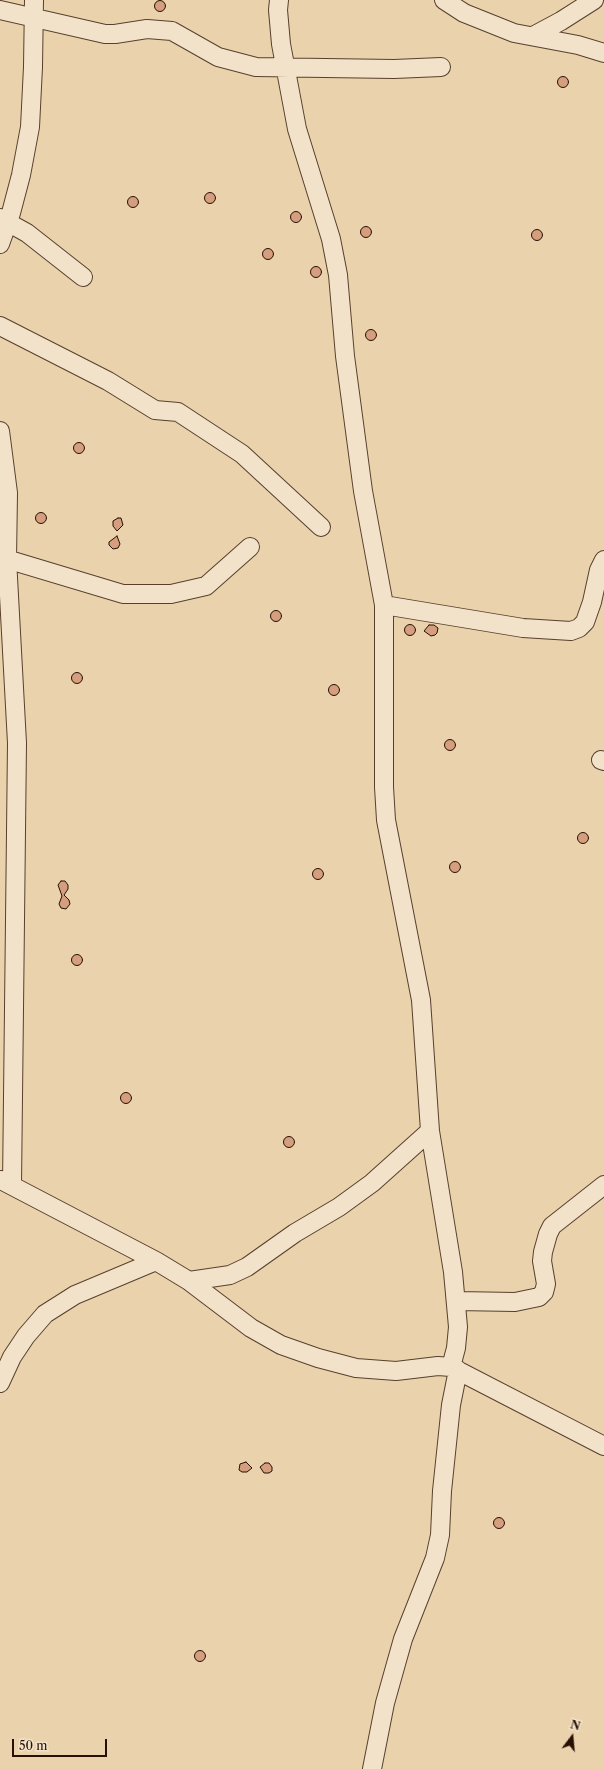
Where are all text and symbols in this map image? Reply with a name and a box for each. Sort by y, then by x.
north arrow [552,1717,592,1757]
text: N [569,1717,582,1734]
scale bar [14,1731,109,1757]
text: 50 m [19,1738,48,1753]

